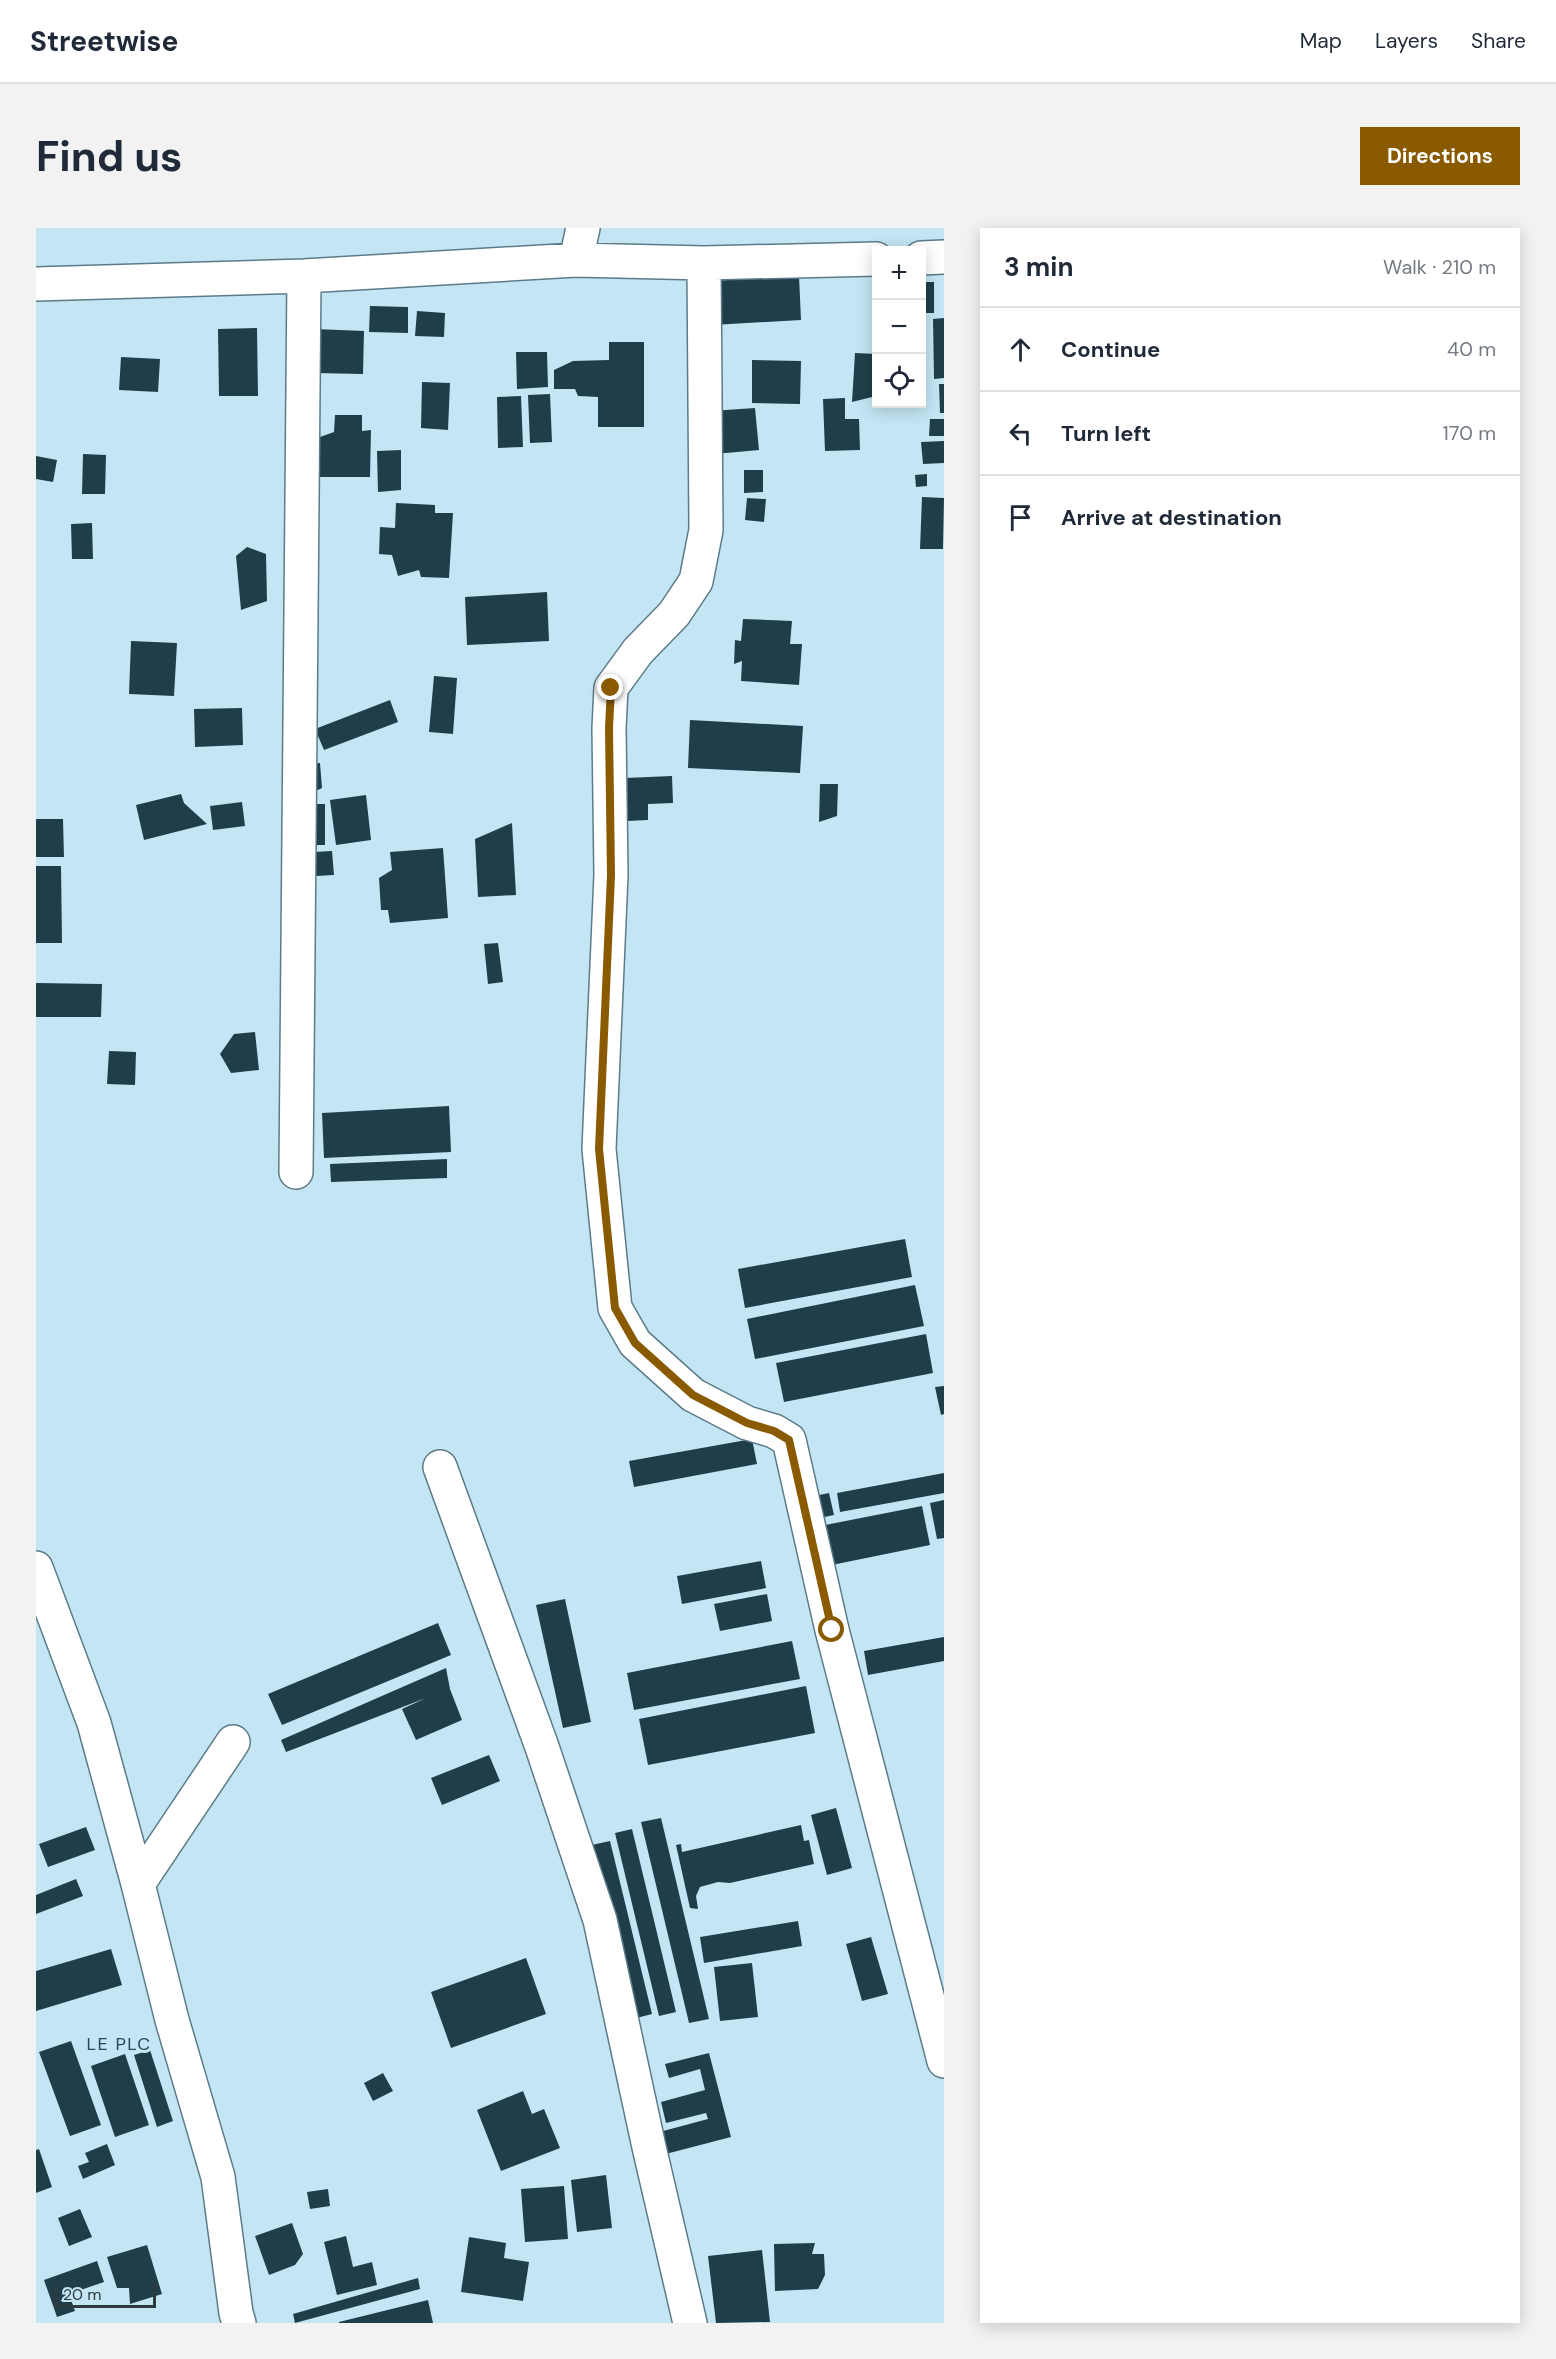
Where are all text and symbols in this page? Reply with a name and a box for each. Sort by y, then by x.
text: Streetwise [30,23,178,60]
text: Map [1300,27,1342,55]
text: Layers [1375,27,1438,55]
text: Share [1471,27,1526,55]
button: Directions [1360,127,1520,185]
text: Find us [36,129,182,184]
map controls [872,246,926,408]
button: + [872,246,926,300]
text: 3 min [1004,250,1073,284]
text: Walk · 210 m [1383,254,1496,280]
button: − [872,300,926,354]
icon: ahead [1004,333,1037,366]
text: Continue [1061,335,1160,364]
text: 40 m [1447,336,1496,362]
button: locate [872,354,926,408]
icon: left [1004,417,1037,450]
text: Turn left [1061,419,1151,448]
text: 170 m [1443,420,1496,446]
icon: arrive [1004,501,1037,534]
text: Arrive at destination [1061,503,1282,532]
route end [597,674,623,700]
route start [818,1616,844,1642]
district label: LE PLC [86,2032,152,2056]
scale bar [54,2281,156,2308]
text: 20 m [63,2284,102,2305]

